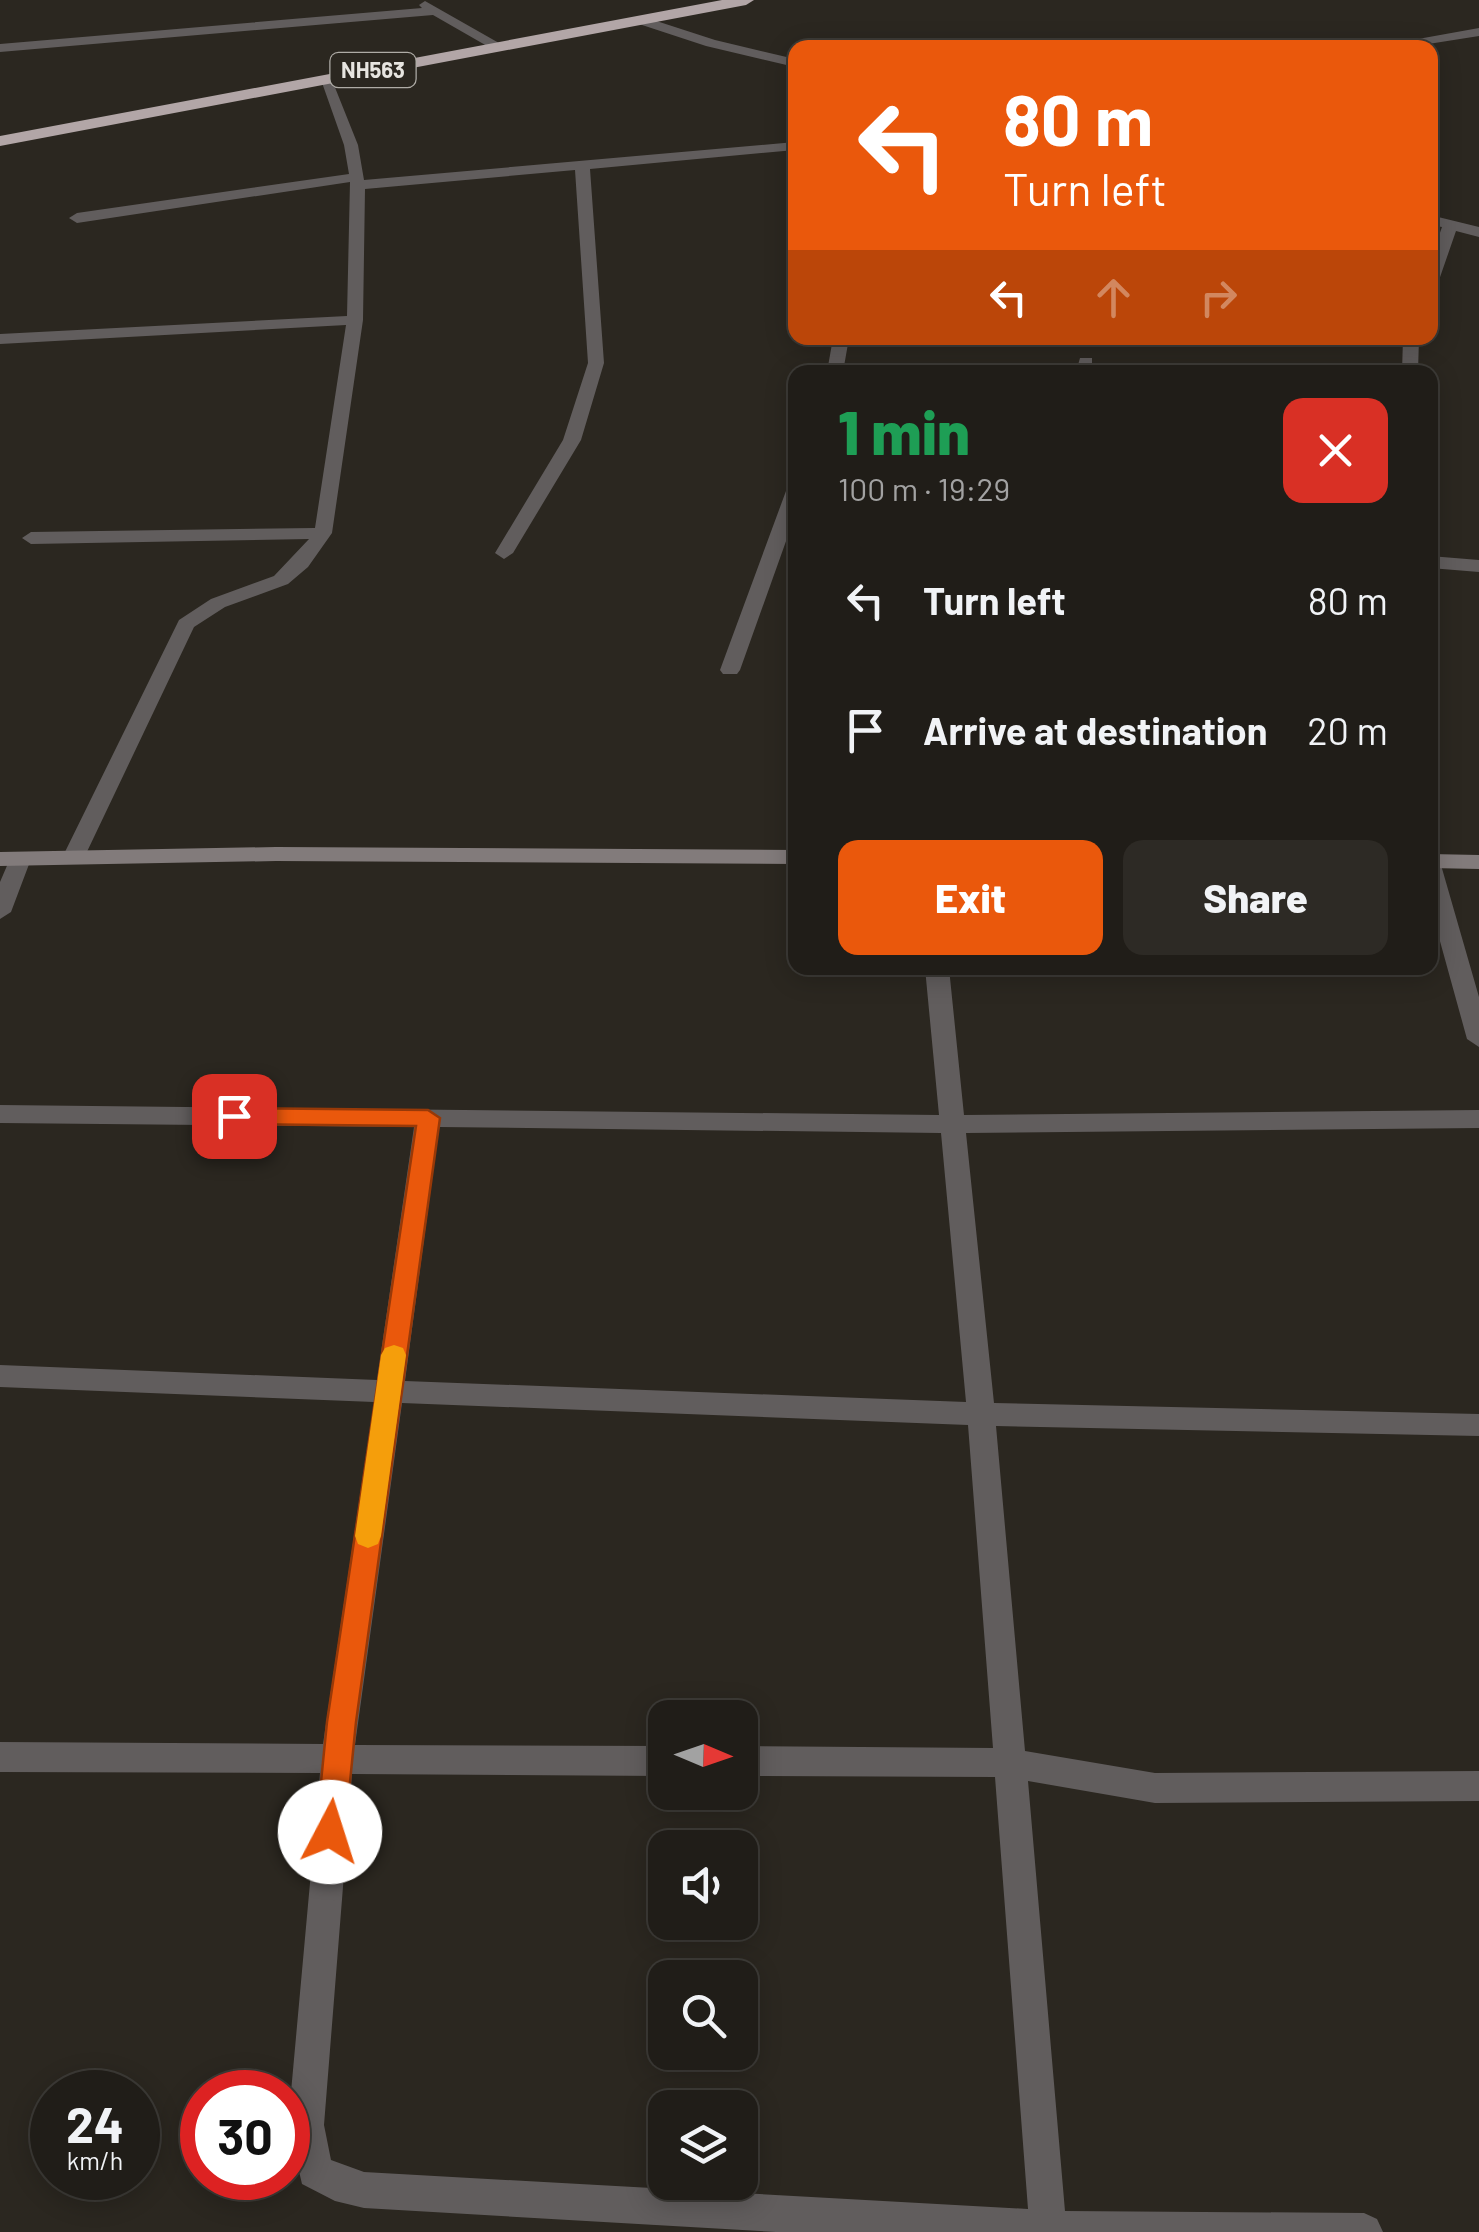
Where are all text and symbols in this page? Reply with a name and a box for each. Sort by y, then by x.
road number: NH563 [330,53,416,87]
text: 80 m [1003,76,1153,160]
icon: left [838,80,968,210]
text: Turn left [1003,161,1167,215]
icon: left [981,270,1036,325]
icon: ahead [1086,270,1141,325]
icon: right [1191,270,1246,325]
text: 1 min [838,395,970,467]
button: close [1283,398,1388,503]
text: 100 m · 19:29 [838,469,1010,507]
icon: left [838,573,893,628]
text: Turn left [923,577,1066,623]
text: 80 m [1308,577,1388,623]
icon: arrive [838,703,893,758]
text: Arrive at destination [923,707,1268,753]
text: 20 m [1307,707,1388,753]
button: Exit [838,840,1103,955]
button: Share [1123,840,1388,955]
pin [192,1074,277,1159]
icon: arrive [207,1089,262,1144]
north arrow [648,1700,758,1810]
map controls [648,1700,758,2200]
position arrow [278,1780,382,1884]
button: sound [648,1830,758,1940]
button: search [648,1960,758,2070]
speed limit sign: 30 [180,2070,310,2200]
button: layers [648,2090,758,2200]
text: 24 [66,2093,124,2153]
text: km/h [67,2145,123,2175]

